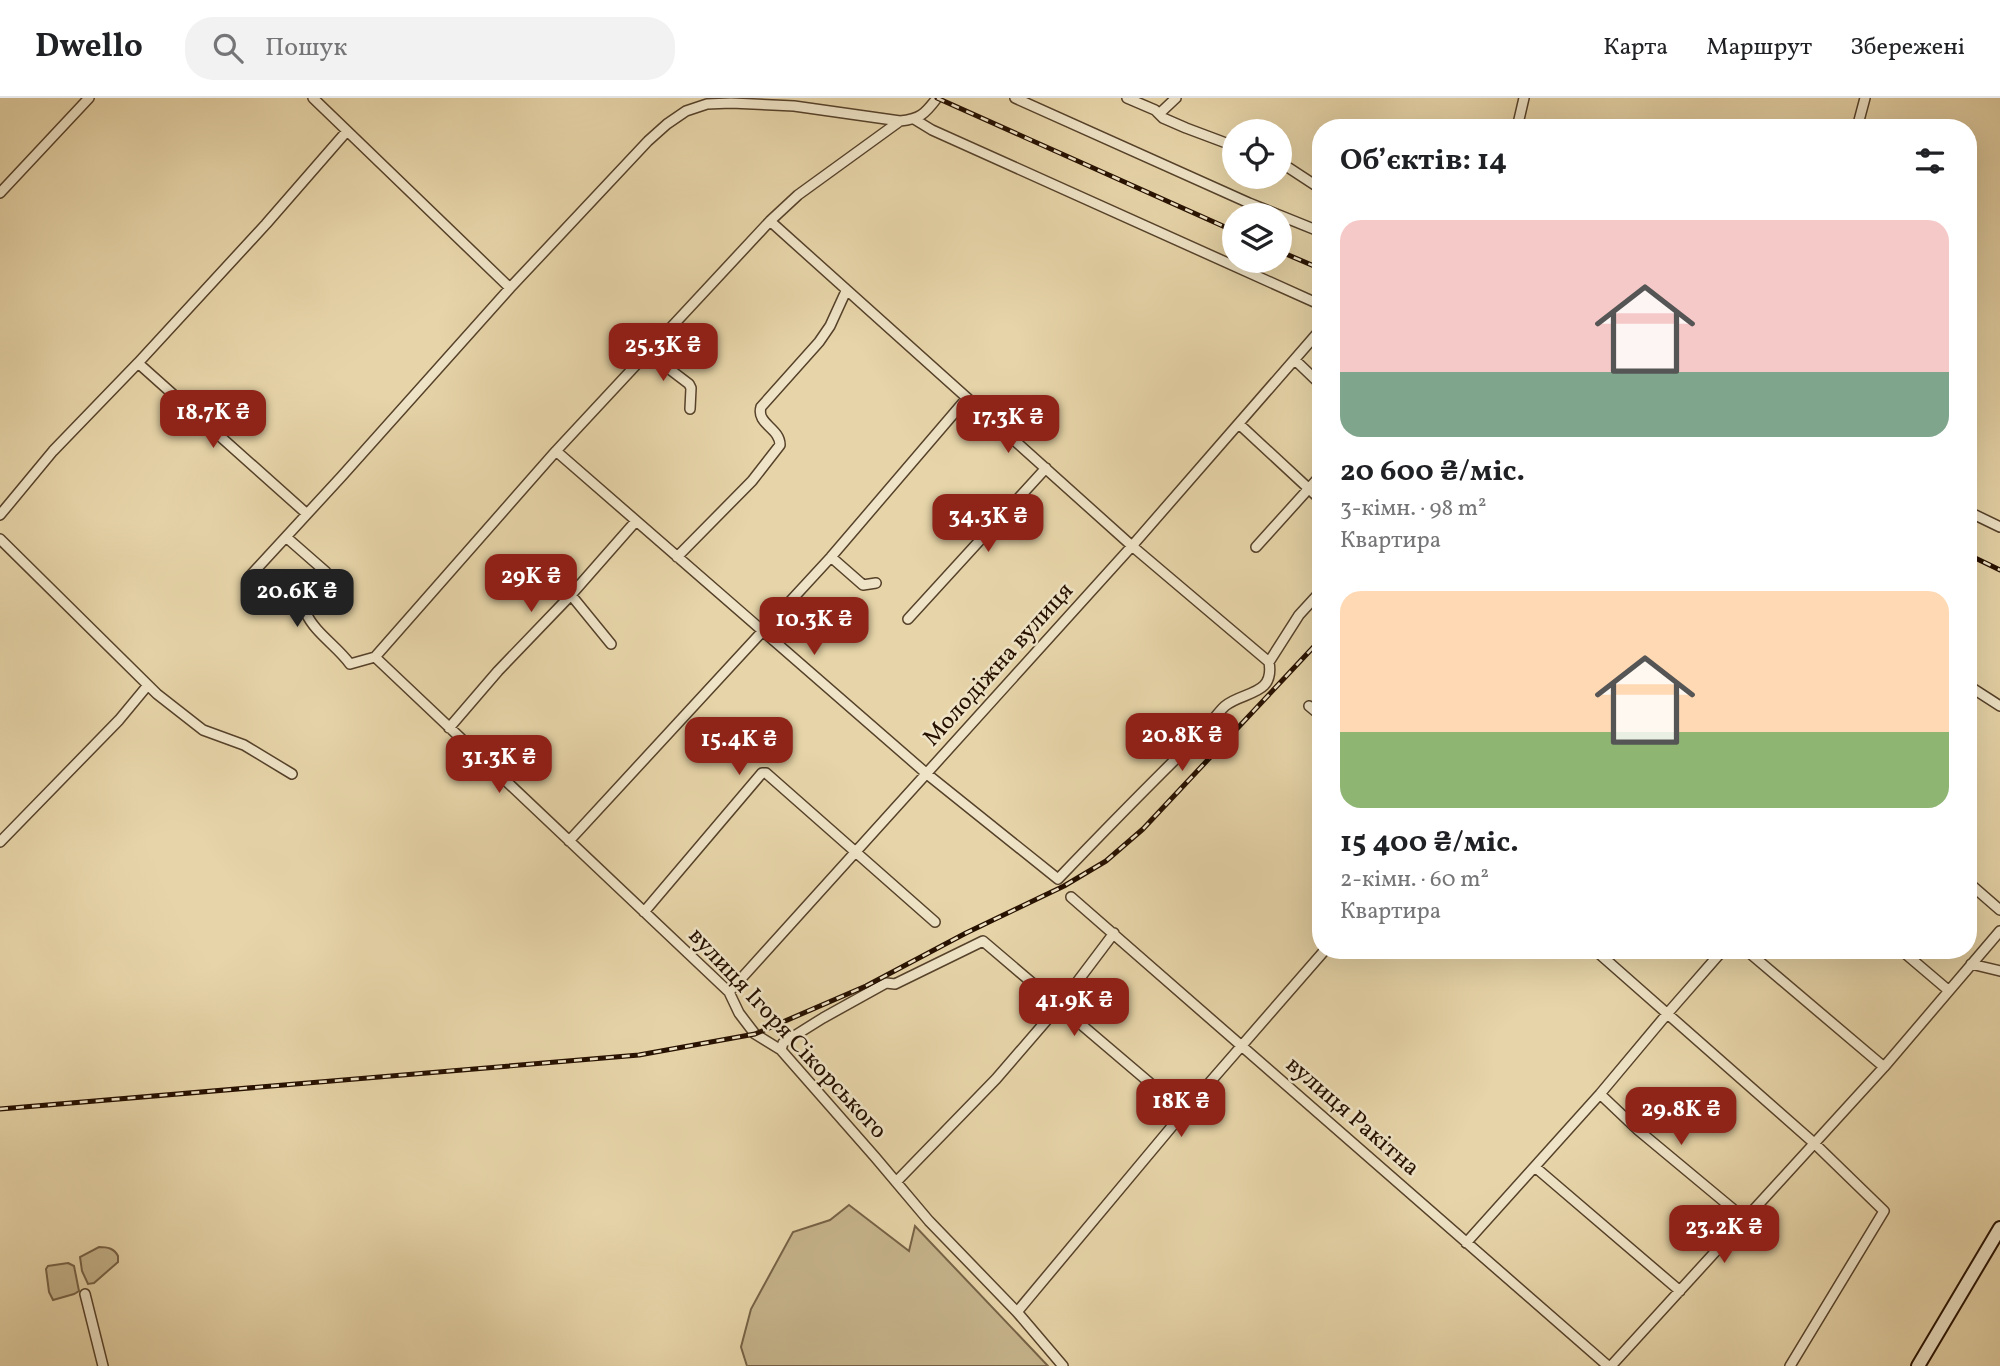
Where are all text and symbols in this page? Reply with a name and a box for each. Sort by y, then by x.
search box [185,17,675,80]
text: Dwello [35,25,143,71]
icon: search [209,29,247,67]
text: Пошук [265,30,347,66]
text: Карта [1603,31,1668,65]
text: Маршрут [1706,31,1812,65]
text: Збережені [1850,31,1965,65]
map controls [1222,119,1292,273]
button: locate [1222,119,1292,189]
text: Об’єктів: 14 [1340,140,1507,182]
icon: filters [1911,142,1949,180]
button: layers [1222,203,1292,273]
icon: home [1582,266,1708,392]
pin: 25.3K ₴ [598,324,728,383]
text: 25.3K ₴ [625,330,701,362]
pin: 18.7K ₴ [148,390,278,450]
pin: 17.3K ₴ [943,396,1073,455]
text: 18.7K ₴ [176,397,250,429]
text: 17.3K ₴ [972,402,1044,434]
text: 20 600 ₴/міс. [1340,451,1525,493]
text: 3-кімн. · 98 m² [1340,493,1487,525]
pin: 34.3K ₴ [923,494,1053,554]
text: 34.3K ₴ [948,501,1028,533]
text: Квартира [1340,525,1441,557]
pin: 29K ₴ [482,554,580,614]
text: 29K ₴ [501,561,561,593]
pin: 20.6K ₴ [232,570,362,629]
street label: Молодіжна вулиця [916,575,1082,755]
text: 20.6K ₴ [257,576,337,608]
pin: 10.3K ₴ [749,598,879,657]
text: 10.3K ₴ [776,604,852,636]
icon: home [1582,637,1708,763]
pin: 20.8K ₴ [1117,714,1247,773]
pin: 15.4K ₴ [674,718,804,777]
text: 20.8K ₴ [1142,720,1222,752]
text: 15.4K ₴ [701,724,777,756]
pin: 31.3K ₴ [434,736,564,795]
text: 31.3K ₴ [462,742,536,774]
text: 15 400 ₴/міс. [1340,822,1519,864]
text: 2-кімн. · 60 m² [1340,864,1489,896]
text: Квартира [1340,896,1441,928]
street label: вулиця Ігоря Сікорського [680,921,894,1147]
pin: 41.9K ₴ [1009,978,1139,1038]
text: 41.9K ₴ [1035,985,1113,1017]
street label: вулиця Ракітна [1277,1049,1427,1185]
pin: 18K ₴ [1132,1080,1230,1139]
text: 18K ₴ [1152,1086,1210,1118]
pin: 29.8K ₴ [1616,1088,1746,1147]
text: 29.8K ₴ [1641,1094,1721,1126]
pin: 23.2K ₴ [1659,1206,1789,1265]
text: 23.2K ₴ [1685,1212,1763,1244]

